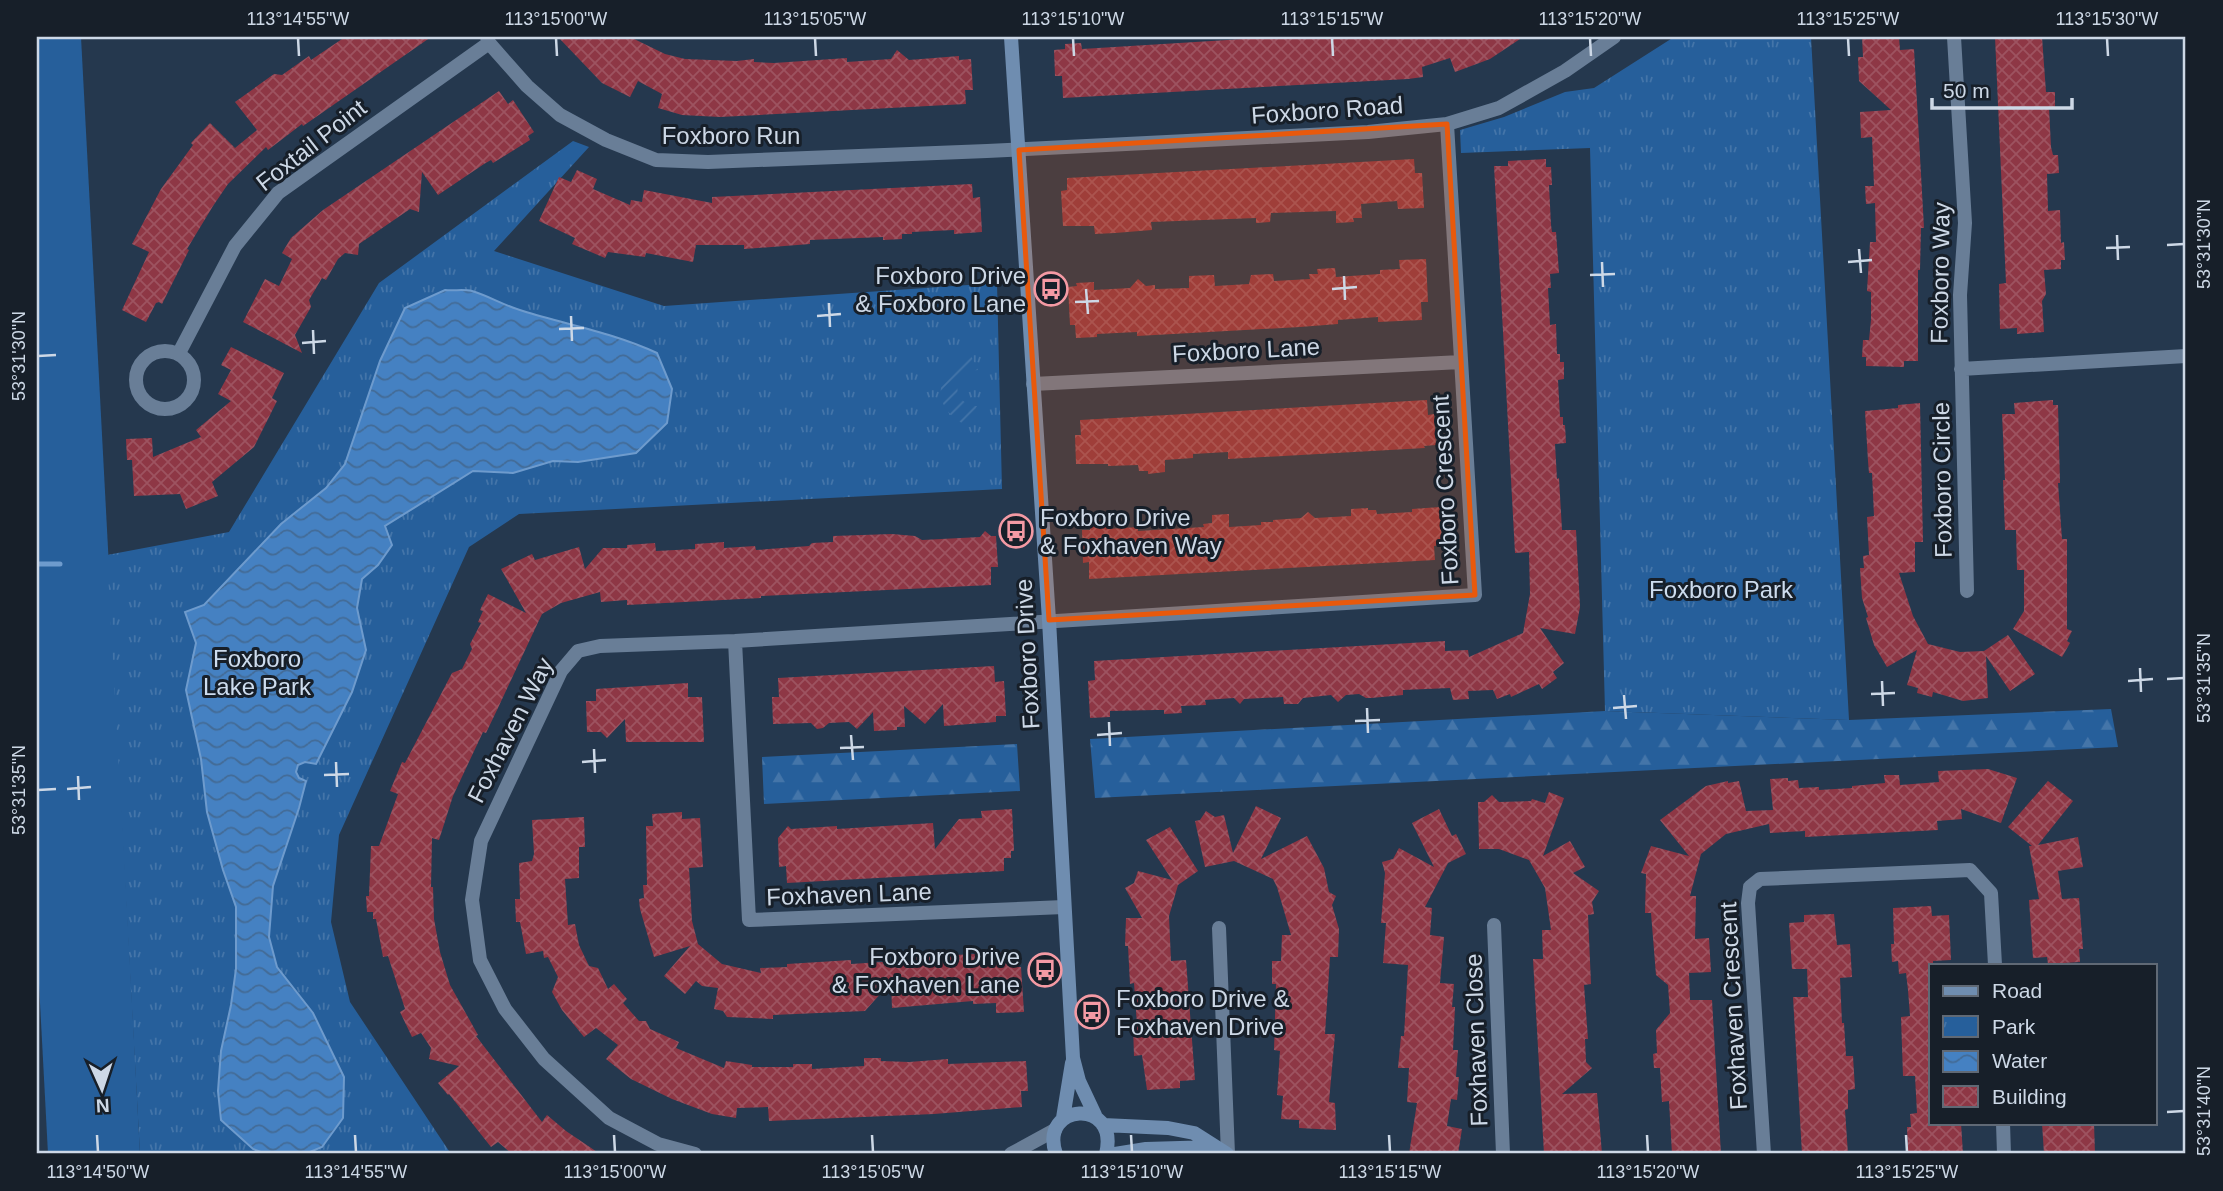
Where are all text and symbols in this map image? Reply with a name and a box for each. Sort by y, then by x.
text: 113°14'55"W [247,9,349,29]
text: 113°15'00"W [505,9,607,29]
text: 113°15'05"W [764,9,866,29]
text: 113°15'10"W [1022,9,1124,29]
text: 113°15'15"W [1281,9,1383,29]
text: 113°15'20"W [1539,9,1641,29]
text: 113°15'25"W [1797,9,1899,29]
text: 113°15'30"W [2056,9,2158,29]
scale bar [1932,66,2072,110]
text: 50 m [1943,79,1990,102]
street label: Foxboro Road [1250,91,1404,129]
street label: Foxtail Point [251,94,372,196]
street label: Foxboro Run [662,122,800,149]
text: 53°31'30"N [2194,199,2214,289]
street label: Foxboro Way [1925,202,1955,344]
place label: Foxboro Drive & Foxboro Lane [855,262,1026,317]
bus stop icon: Foxboro Drive & Foxboro Lane [1032,270,1070,308]
text: 53°31'30"N [9,311,29,401]
street label: Foxboro Lane [1171,333,1321,367]
street label: Foxboro Crescent [1427,394,1463,586]
street label: Foxboro Circle [1927,402,1957,558]
place label: Foxboro Drive & Foxhaven Way [1040,504,1222,559]
bus stop icon: Foxboro Drive & Foxhaven Way [997,512,1035,550]
park label: Foxboro Park [1649,576,1794,603]
street label: Foxboro Drive [1010,578,1044,730]
text: 53°31'35"N [2194,633,2214,723]
park label: Foxboro Lake Park [203,645,312,700]
street label: Foxhaven Way [462,653,558,807]
text: 53°31'35"N [9,745,29,835]
street label: Foxhaven Lane [766,878,932,910]
street label: Foxhaven Crescent [1714,901,1752,1111]
place label: Foxboro Drive & Foxhaven Lane [832,943,1020,998]
bus stop icon: Foxboro Drive & Foxhaven Lane [1026,951,1064,989]
street label: Foxhaven Close [1459,953,1493,1127]
legend [1929,964,2156,1124]
text: Road [1992,979,2042,1002]
place label: Foxboro Drive & Foxhaven Drive [1116,985,1289,1040]
bus stop icon: Foxboro Drive & Foxhaven Drive [1073,993,1111,1031]
text: Park [1992,1015,2036,1038]
text: Water [1992,1049,2047,1072]
north arrow [66,1054,136,1124]
text: 53°31'40"N [2194,1066,2214,1156]
text: Building [1992,1085,2067,1108]
text: N [95,1095,110,1116]
text: 113°14'50"W [47,1162,149,1182]
text: 113°14'55"W [305,1162,407,1182]
text: 113°15'00"W [564,1162,666,1182]
text: 113°15'05"W [822,1162,924,1182]
text: 113°15'10"W [1081,1162,1183,1182]
text: 113°15'15"W [1339,1162,1441,1182]
text: 113°15'20"W [1597,1162,1699,1182]
text: 113°15'25"W [1856,1162,1958,1182]

